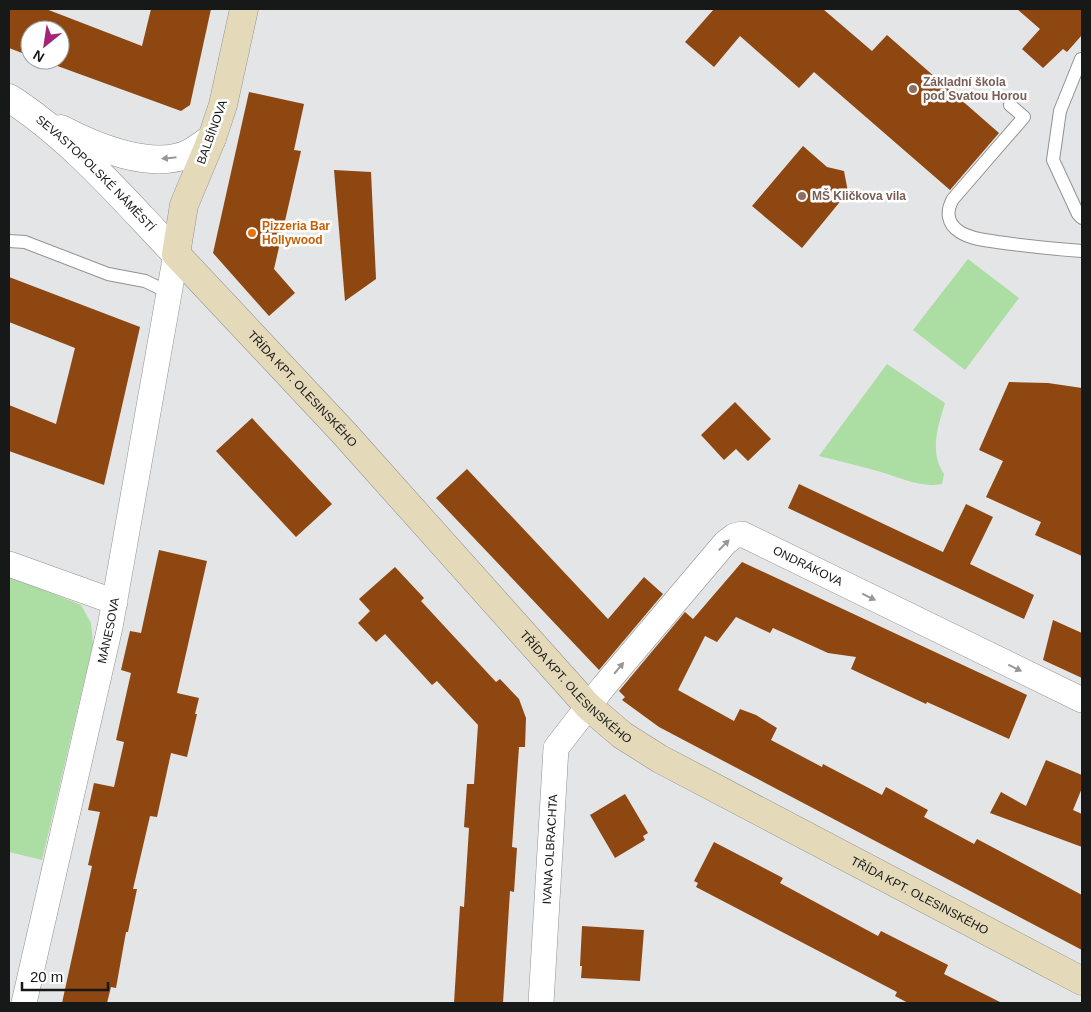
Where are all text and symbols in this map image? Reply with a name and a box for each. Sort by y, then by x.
north arrow [20,20,70,70]
text: N [30,47,47,66]
place label: Základní škola pod Svatou Horou [923,75,1027,103]
marker: Základní škola pod Svatou Horou [907,83,919,95]
street label: BALBÍNOVA [193,98,230,166]
street label: SEVASTOPOLSKÉ NÁMĚSTÍ [33,112,159,235]
one-way arrow [160,154,176,162]
place label: MŠ Kličkova vila [812,188,906,203]
marker: MŠ Kličkova vila [796,190,808,202]
place label: Pizzeria Bar Hollywood [262,219,330,247]
marker: Pizzeria Bar Hollywood [246,227,258,239]
street label: TŘÍDA KPT. OLESINSKÉHO [245,328,360,450]
one-way arrow [718,539,730,551]
street label: ONDRÁKOVA [771,543,845,589]
one-way arrow [862,593,876,601]
street label: MÁNESOVA [95,596,122,665]
street label: TŘÍDA KPT. OLESINSKÉHO [517,628,634,746]
one-way arrow [613,663,625,675]
one-way arrow [1008,665,1022,673]
street label: IVANA OLBRACHTA [540,794,560,905]
street label: TŘÍDA KPT. OLESINSKÉHO [848,854,991,938]
scale bar [22,960,109,992]
text: 20 m [30,968,63,985]

